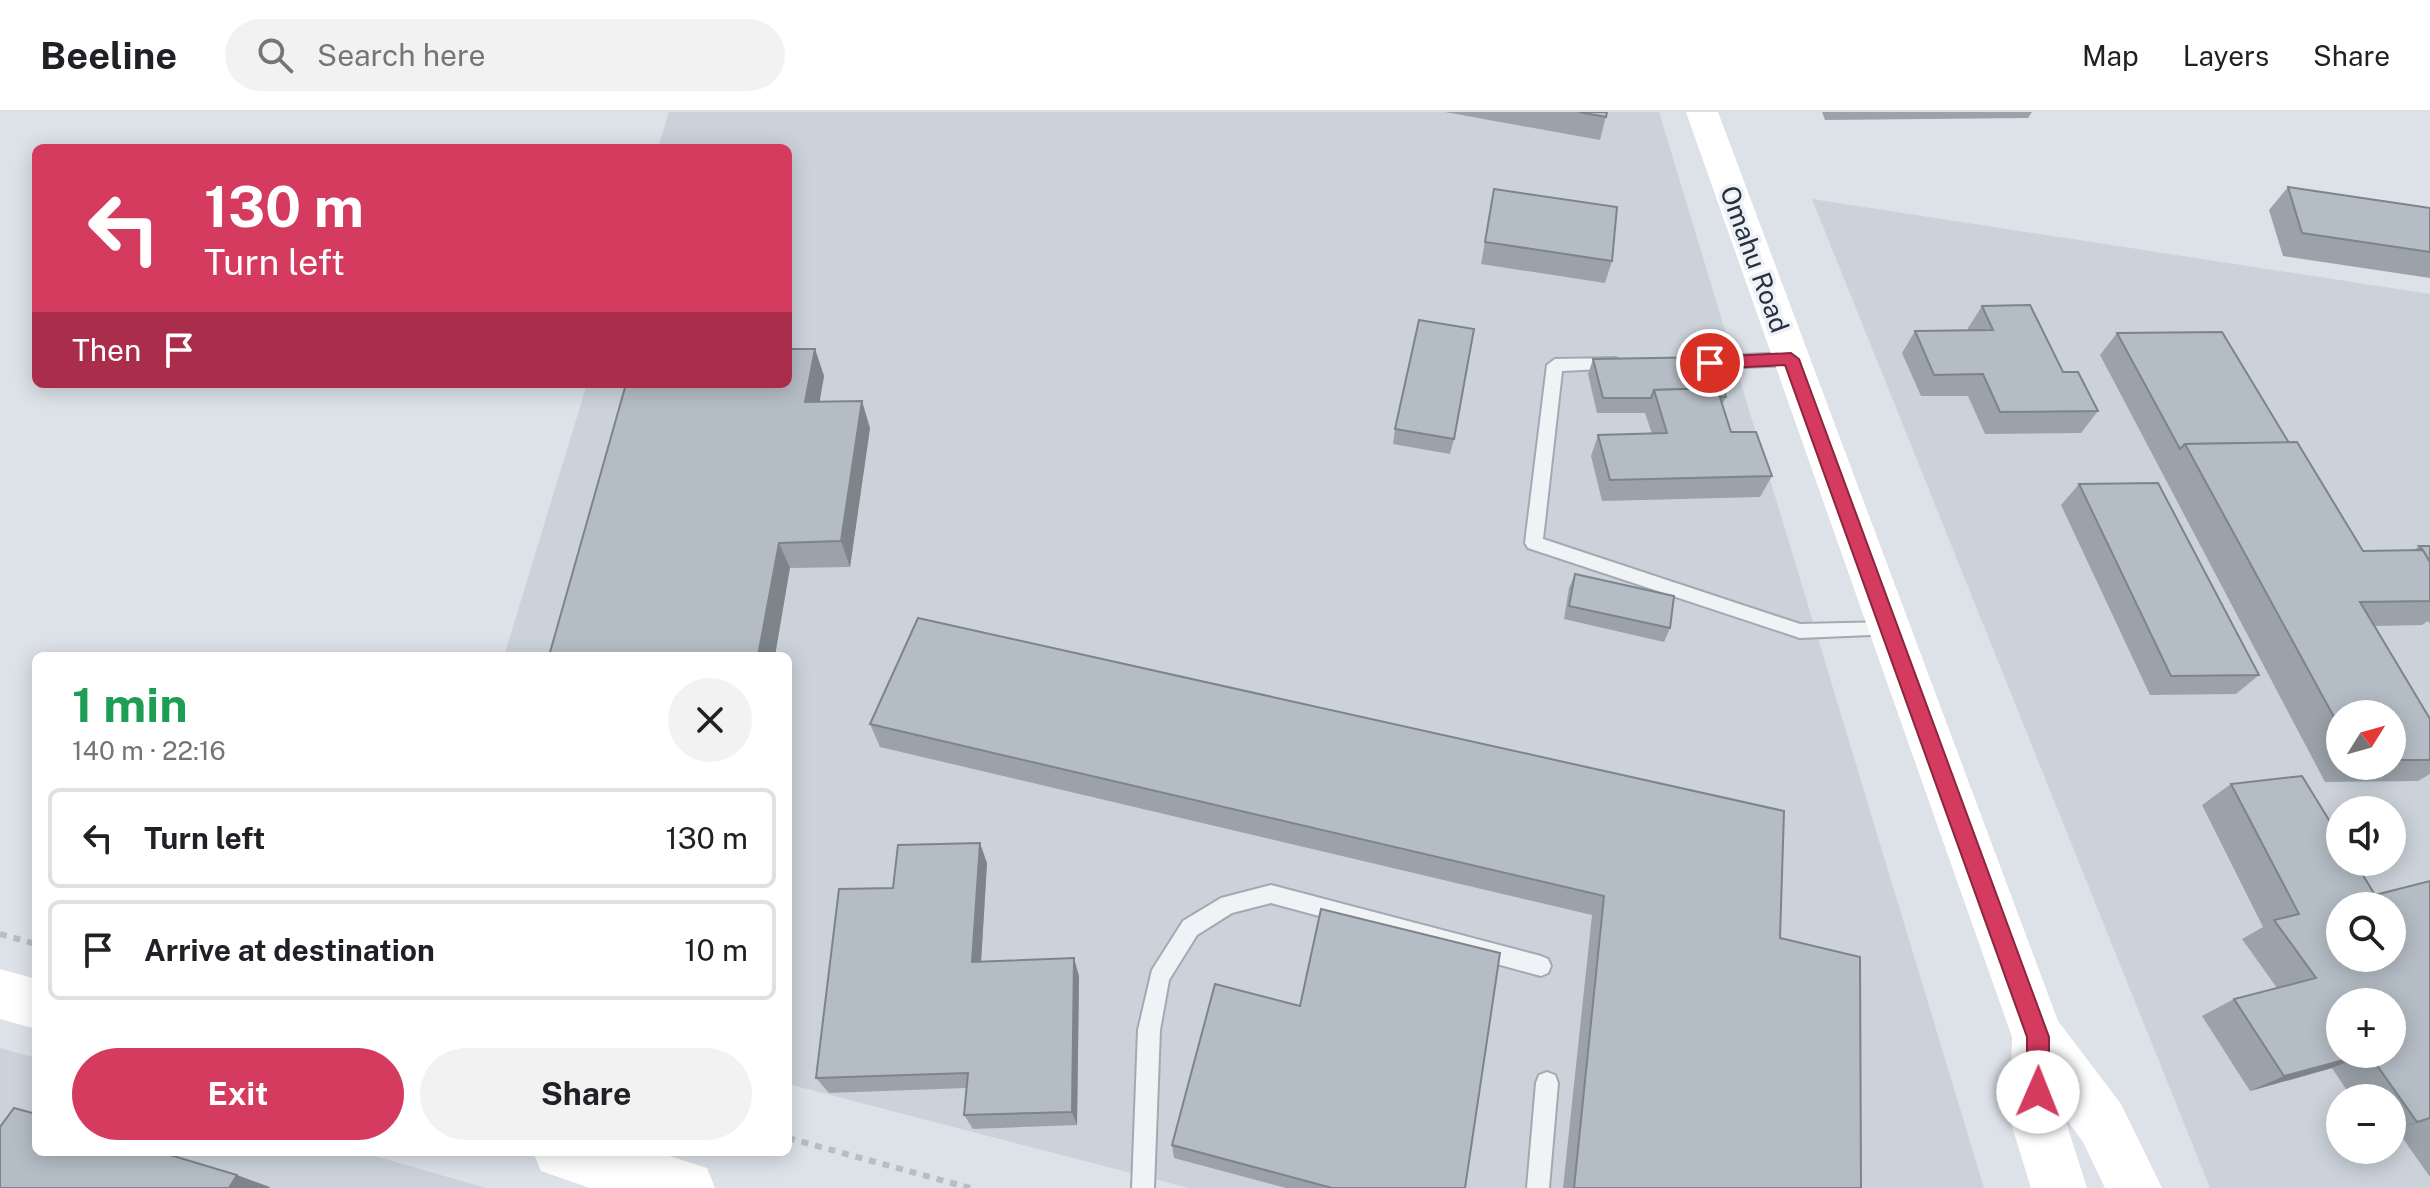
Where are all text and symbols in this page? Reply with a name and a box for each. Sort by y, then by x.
search box [225,19,785,91]
text: Beeline [40,33,177,78]
icon: search [253,33,297,77]
text: Search here [317,37,486,73]
text: Map [2082,39,2139,72]
text: Layers [2183,39,2269,72]
text: Share [2313,39,2390,72]
text: 130 m [204,174,364,240]
icon: left [72,176,176,280]
street label: Omahu Road [1714,181,1796,337]
text: Turn left [204,241,345,283]
icon: arrive [157,328,201,372]
pin [1676,329,1744,397]
text: Then [72,332,141,368]
icon: arrive [1688,341,1732,385]
text: 1 min [72,676,188,733]
button: close [668,678,752,762]
north arrow [2326,700,2406,780]
map controls [2326,700,2406,1164]
text: 140 m · 22:16 [72,735,226,766]
button: sound [2326,796,2406,876]
icon: left [76,816,120,860]
text: Turn left [144,820,265,856]
text: 130 m [665,820,748,856]
button: search [2326,892,2406,972]
icon: arrive [76,928,120,972]
text: Arrive at destination [144,932,435,968]
text: 10 m [684,932,748,968]
button: + [2326,988,2406,1068]
button: Exit [72,1048,404,1140]
button: Share [420,1048,752,1140]
position arrow [1996,1050,2080,1134]
button: − [2326,1084,2406,1164]

